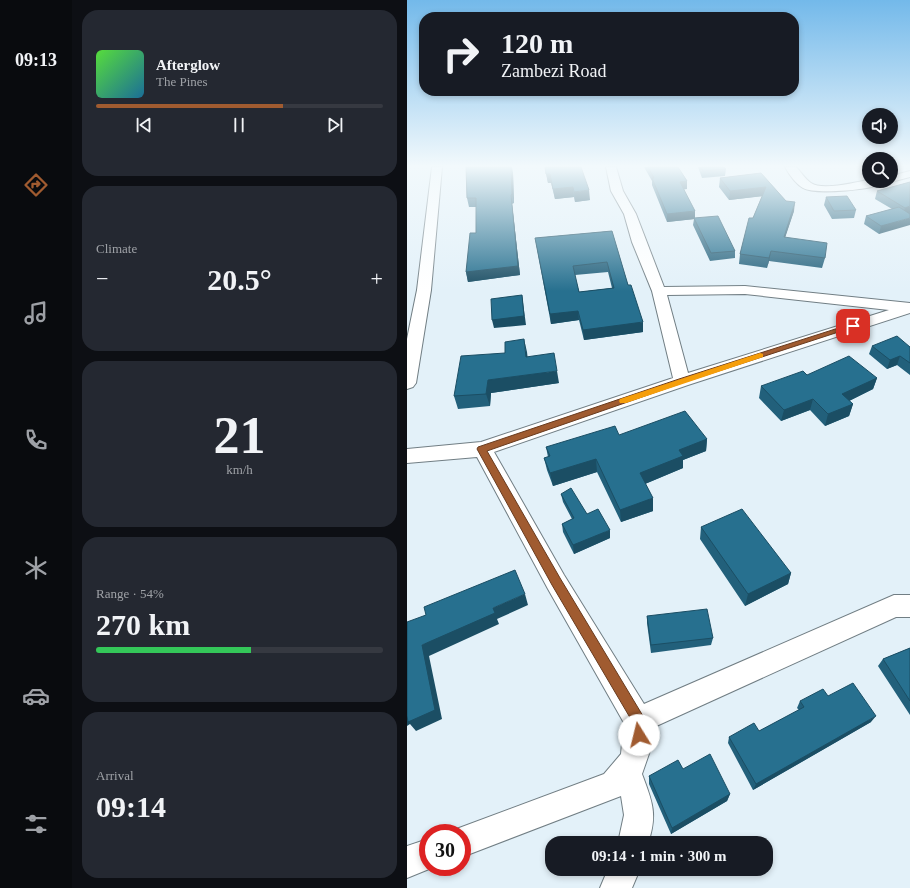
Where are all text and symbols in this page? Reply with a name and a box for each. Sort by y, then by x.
icon: right [435,28,487,80]
text: 120 m [501,28,573,59]
text: 09:13 [15,50,57,70]
text: Afterglow [156,57,220,73]
text: Zambezi Road [501,61,606,81]
text: The Pines [156,74,208,89]
map controls [862,108,898,188]
button: sound [862,108,898,144]
icon: previous [133,114,155,136]
icon: pause [228,114,250,136]
icon: next [324,114,346,136]
button: search [862,152,898,188]
icon: directions [22,171,50,199]
text: Climate [96,241,137,256]
text: 20.5° [207,263,272,296]
text: − [96,266,108,291]
text: + [371,266,383,291]
icon: music [22,299,50,327]
pin [836,309,870,343]
icon: arrive [842,315,864,337]
text: 21 [214,407,266,464]
icon: phone [22,426,50,454]
text: km/h [226,462,253,477]
icon: climate [22,554,50,582]
text: Range · 54% [96,586,164,601]
text: 270 km [96,608,190,641]
icon: car [22,682,50,710]
position arrow [618,714,660,756]
text: Arrival [96,768,134,783]
text: 09:14 [96,790,166,823]
icon: filters [22,810,50,838]
speed limit sign: 30 [419,824,471,876]
text: 09:14 · 1 min · 300 m [592,848,727,864]

